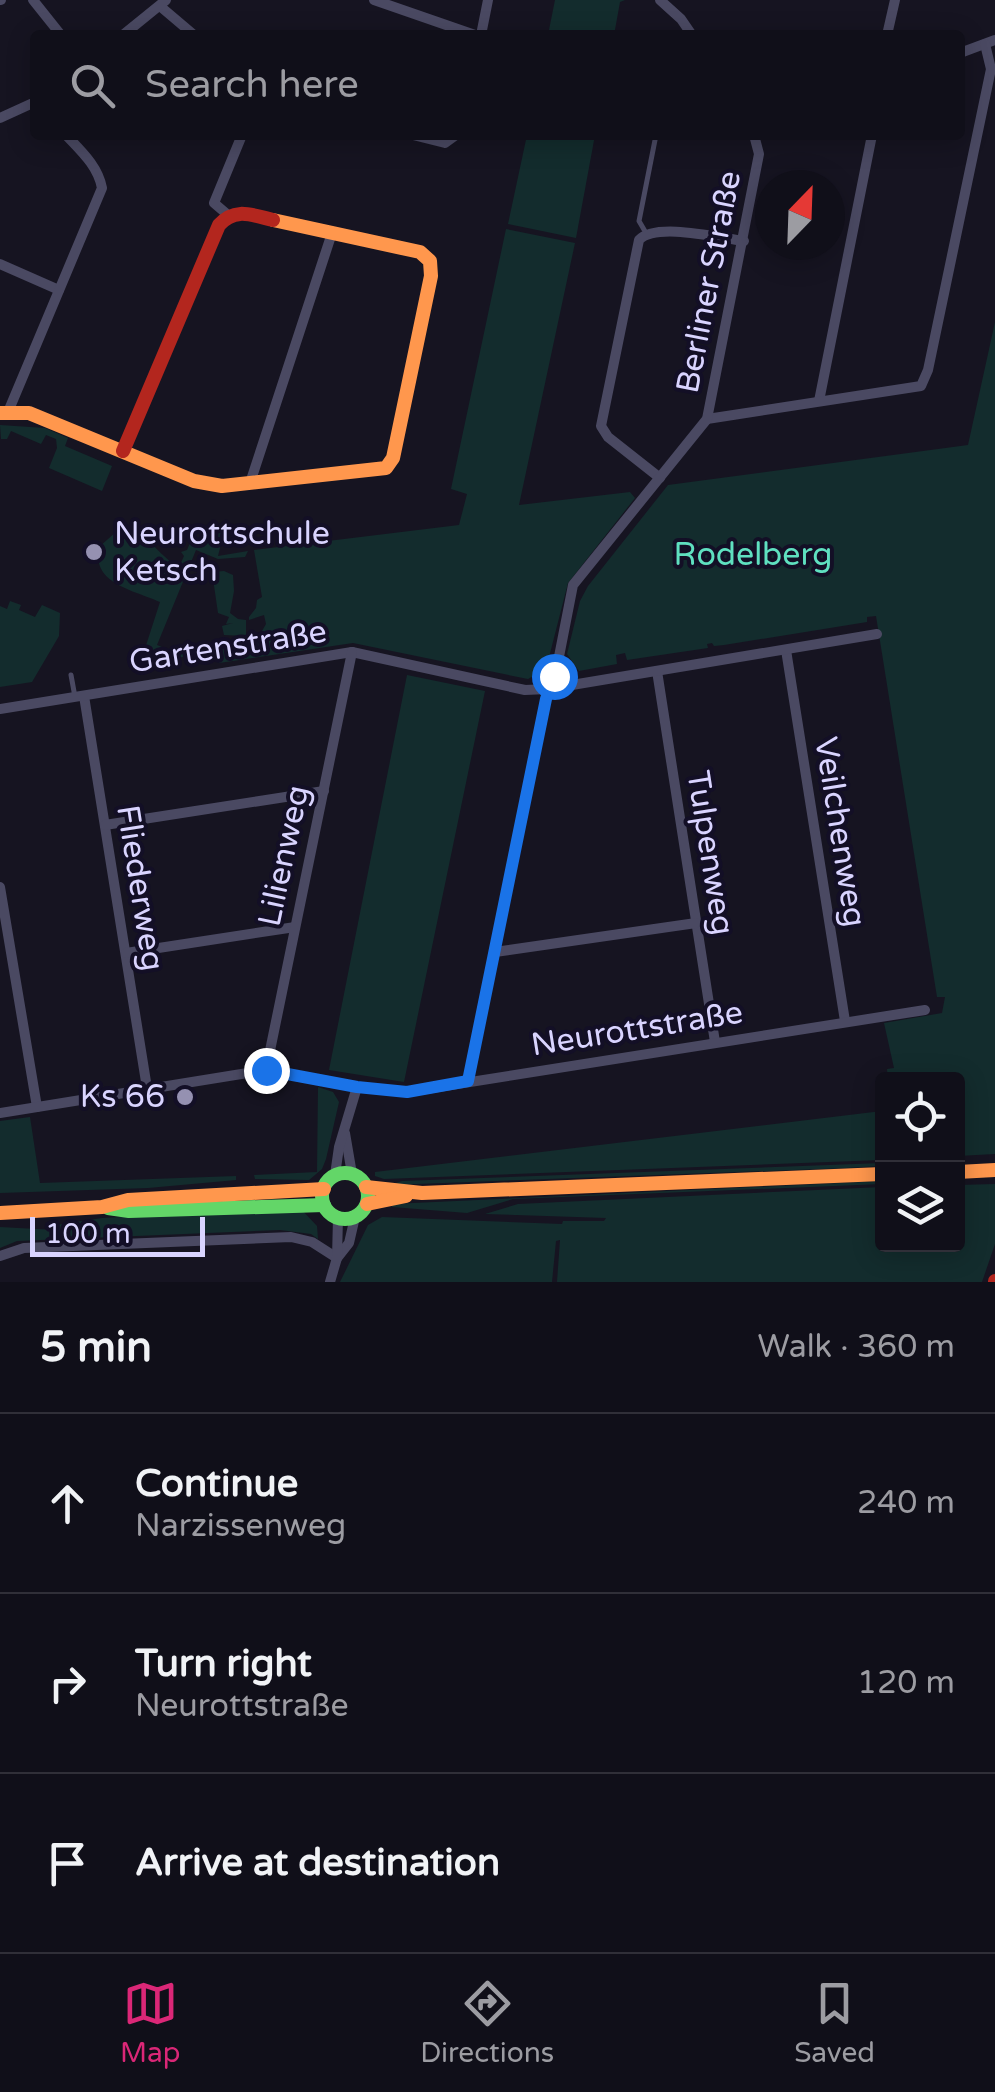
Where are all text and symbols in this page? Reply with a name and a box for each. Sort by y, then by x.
search box [30,30,965,140]
icon: search [65,58,120,113]
text: Search here [145,62,359,108]
street label: Berliner Straße [669,168,749,396]
north arrow [755,170,845,260]
place label: Neurottschule Ketsch [114,515,330,590]
park label: Rodelberg [674,536,832,574]
marker: Neurottschule Ketsch [83,541,105,563]
street label: Gartenstraße [127,613,329,681]
route start [532,654,578,700]
street label: Veilchenweg [806,734,874,930]
street label: Tulpenweg [678,768,742,938]
street label: Lilienweg [251,782,317,930]
street label: Fliederweg [108,802,172,974]
street label: Neurottstraße [529,994,745,1064]
route end [244,1048,290,1094]
map controls [875,1072,965,1252]
button: locate [875,1072,965,1162]
place label: Ks 66 [80,1078,165,1116]
marker: Ks 66 [174,1086,196,1108]
button: layers [875,1162,965,1252]
scale bar [30,1212,205,1256]
text: 100 m [45,1217,131,1251]
text: 5 min [40,1322,152,1373]
text: Walk · 360 m [758,1328,955,1366]
text: Continue [135,1461,298,1507]
icon: ahead [40,1476,95,1531]
text: 240 m [857,1484,955,1522]
text: Narzissenweg [135,1507,346,1545]
text: Turn right [135,1641,312,1687]
icon: right [40,1656,95,1711]
text: 120 m [857,1664,955,1702]
text: Neurottstraße [135,1687,349,1725]
icon: arrive [40,1836,95,1891]
text: Arrive at destination [135,1840,500,1886]
tab: Map [120,1976,180,2070]
tab: Directions [420,1976,554,2070]
tab: Saved [794,1976,875,2070]

